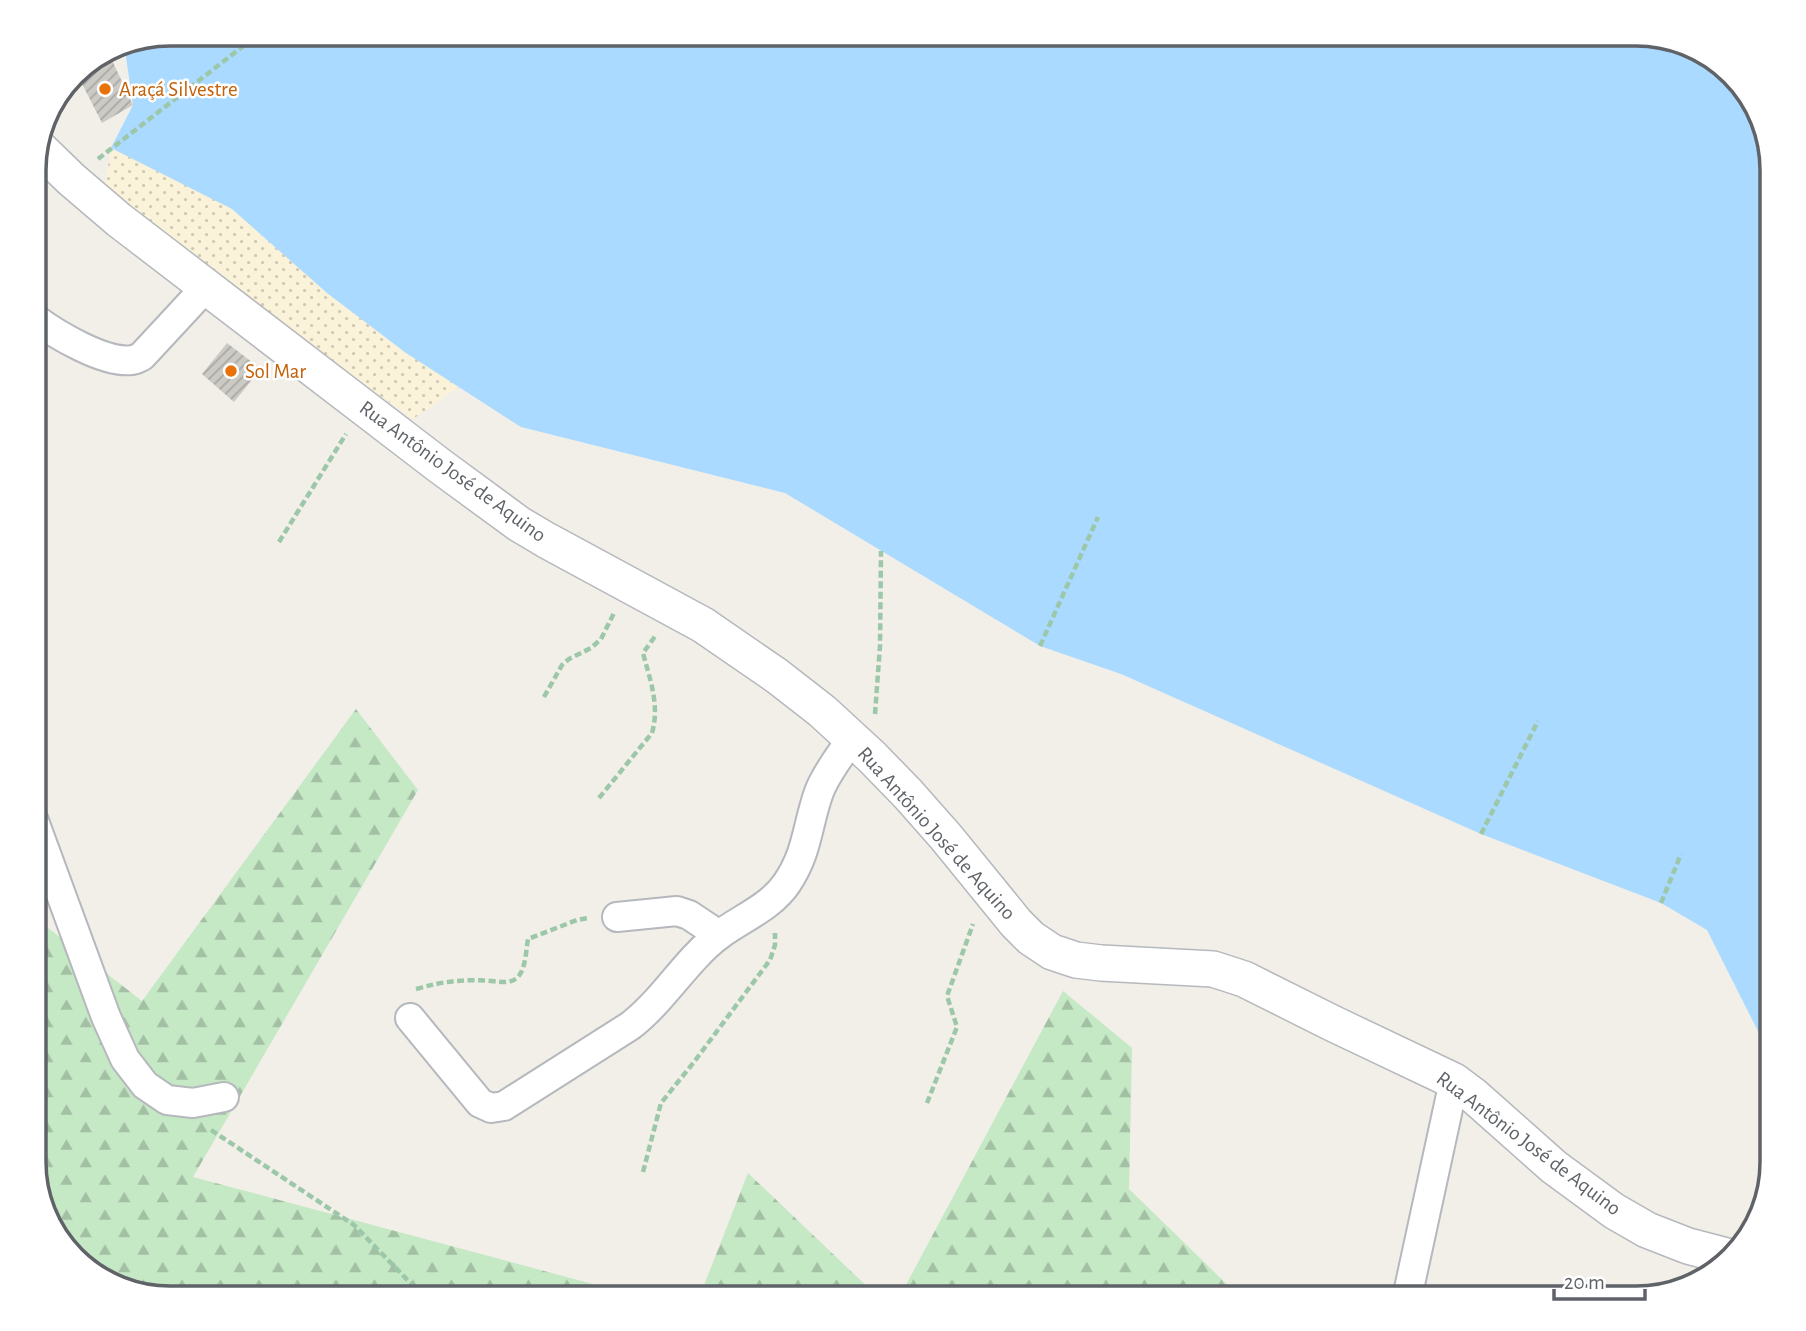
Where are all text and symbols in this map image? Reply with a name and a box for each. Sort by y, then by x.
place label: Araçá Silvestre [119,79,238,100]
marker: Araçá Silvestre [97,81,113,97]
place label: Sol Mar [245,361,306,382]
marker: Sol Mar [223,363,239,379]
street label: Rua Antônio José de Aquino [356,397,550,546]
street label: Rua Antônio José de Aquino [854,743,1020,924]
street label: Rua Antônio José de Aquino [1433,1067,1625,1219]
scale bar [1554,1258,1645,1302]
text: 20 m [1564,1272,1605,1293]

